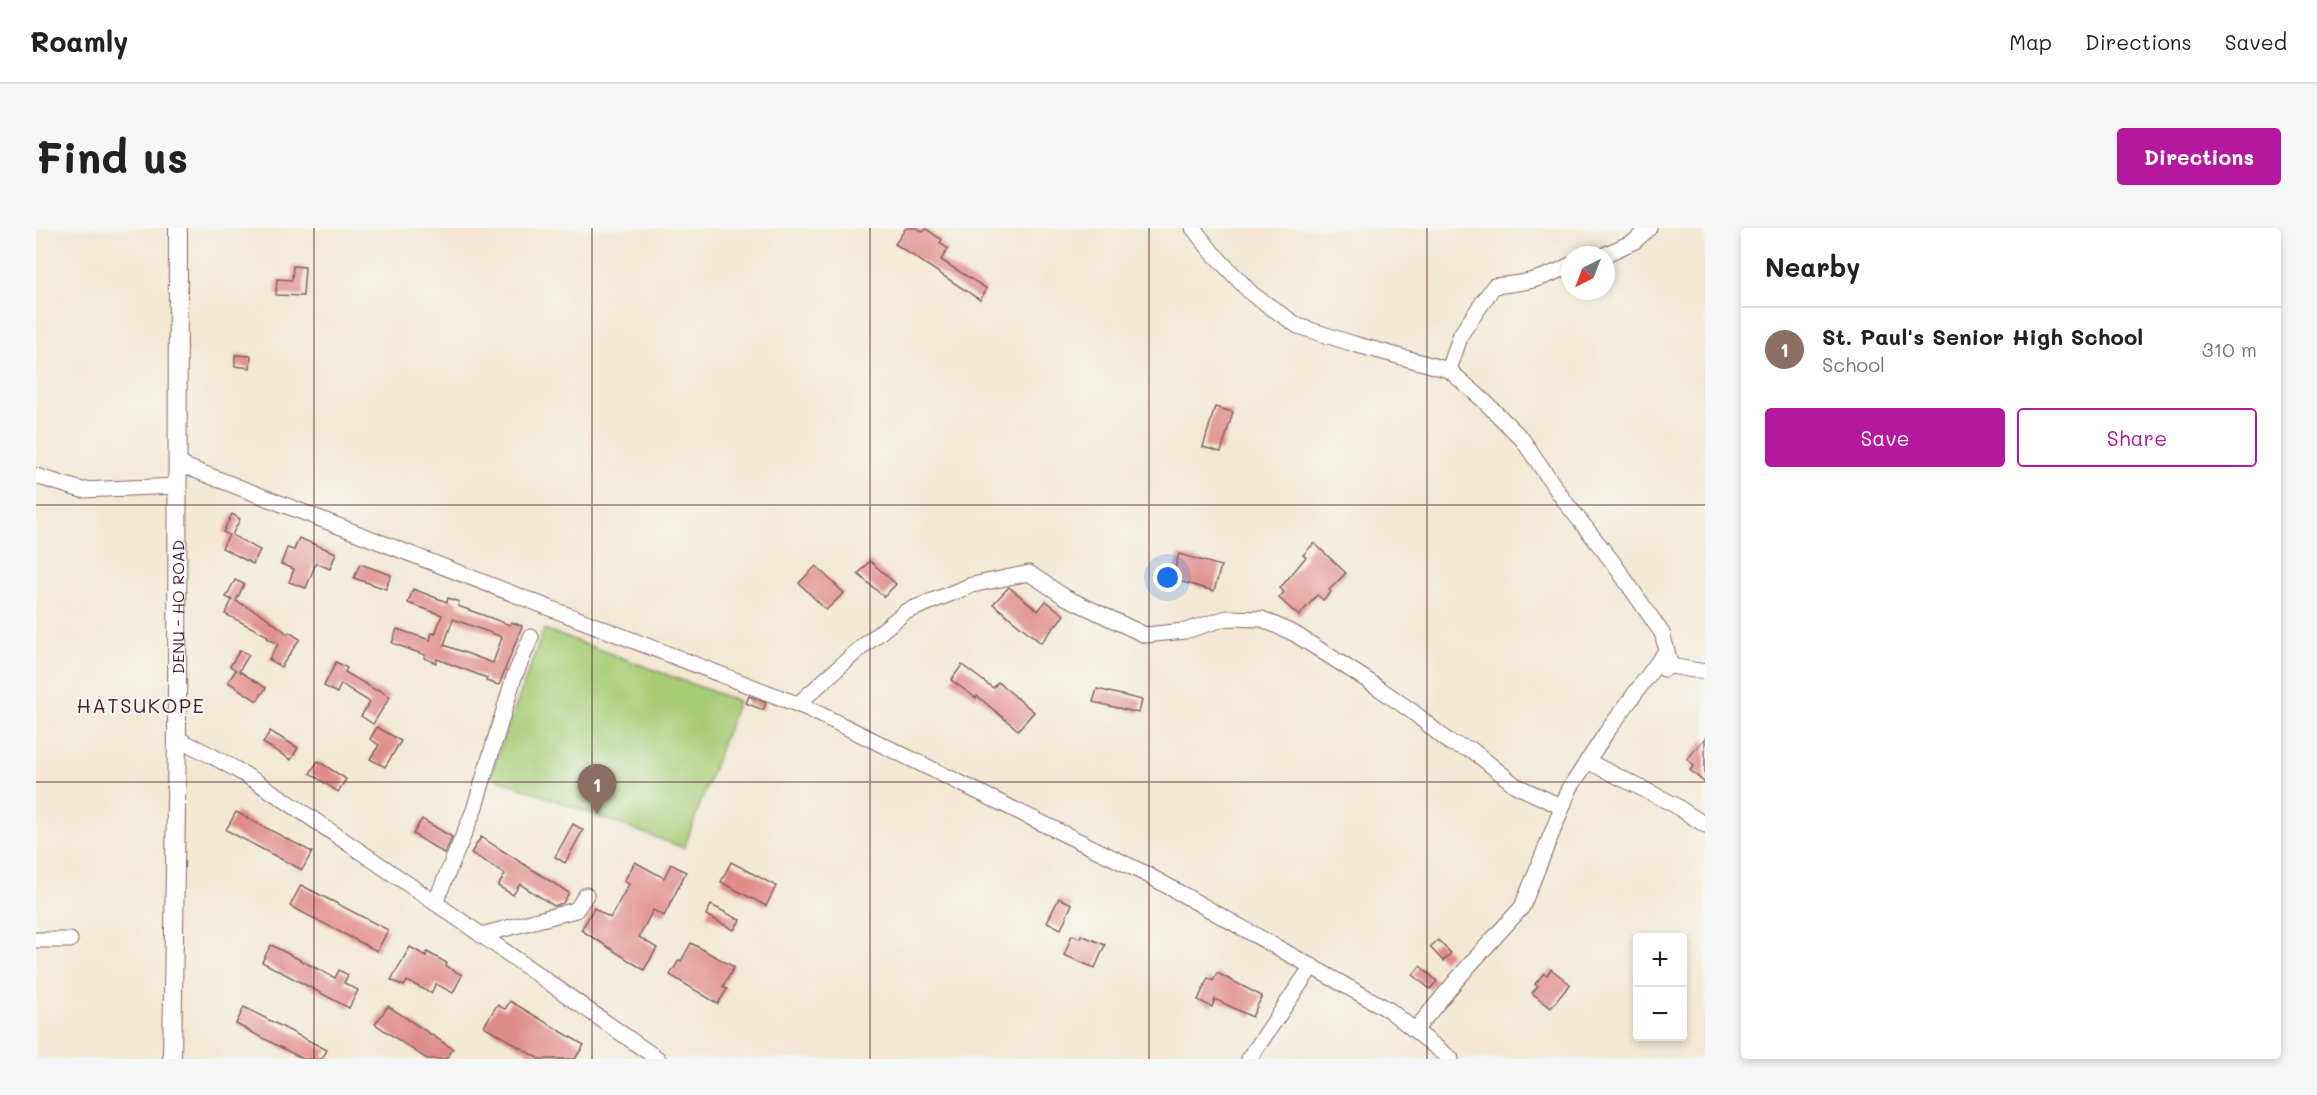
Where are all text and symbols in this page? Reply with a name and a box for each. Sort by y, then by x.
text: Roamly [30,23,129,59]
text: Map [2009,28,2052,55]
text: Directions [2085,28,2192,55]
text: Saved [2225,28,2287,55]
button: Directions [2117,128,2281,185]
text: Find us [36,129,188,184]
north arrow [1561,246,1615,300]
text: Nearby [1765,250,1860,284]
text: St. Paul's Senior High School [1822,322,2143,351]
text: 1 [1780,336,1789,362]
text: 310 m [2202,336,2257,362]
text: School [1822,351,1885,377]
button: Save [1765,408,2005,467]
button: Share [2017,408,2257,467]
street label: DENU - HO ROAD [167,540,188,674]
your location [1153,563,1182,592]
district label: HATSUKOPE [77,692,206,718]
pin: 1 [578,764,616,814]
map controls [1633,933,1687,1041]
button: + [1633,933,1687,987]
button: − [1633,987,1687,1041]

